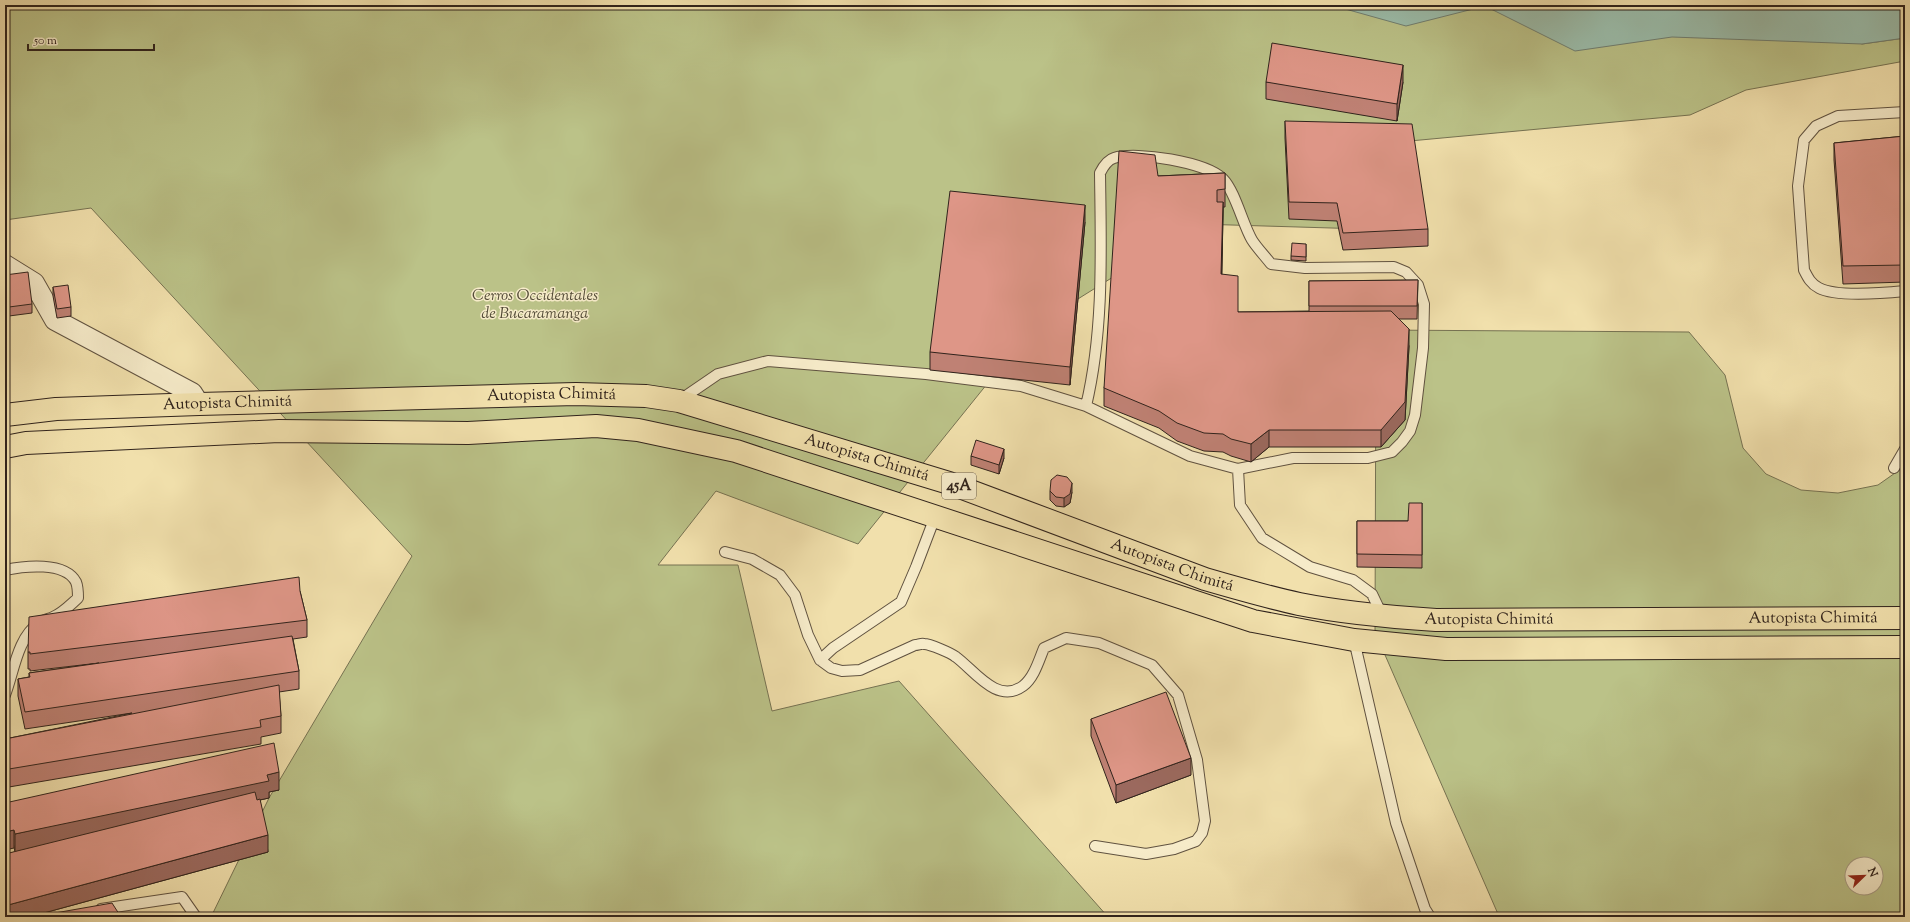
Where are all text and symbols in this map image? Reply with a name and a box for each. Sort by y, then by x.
scale bar [28,26,154,52]
text: 50 m [33,32,57,50]
park label: Cerros Occidentales de Bucaramanga [472,285,598,326]
street label: Autopista Chimitá [487,382,617,408]
street label: Autopista Chimitá [163,390,293,417]
street label: Autopista Chimitá [801,428,932,488]
road number: 45A [942,473,976,499]
street label: Autopista Chimitá [1107,533,1237,598]
street label: Autopista Chimitá [1748,607,1878,630]
street label: Autopista Chimitá [1424,608,1554,632]
north arrow [1844,856,1884,896]
text: N [1863,864,1881,880]

